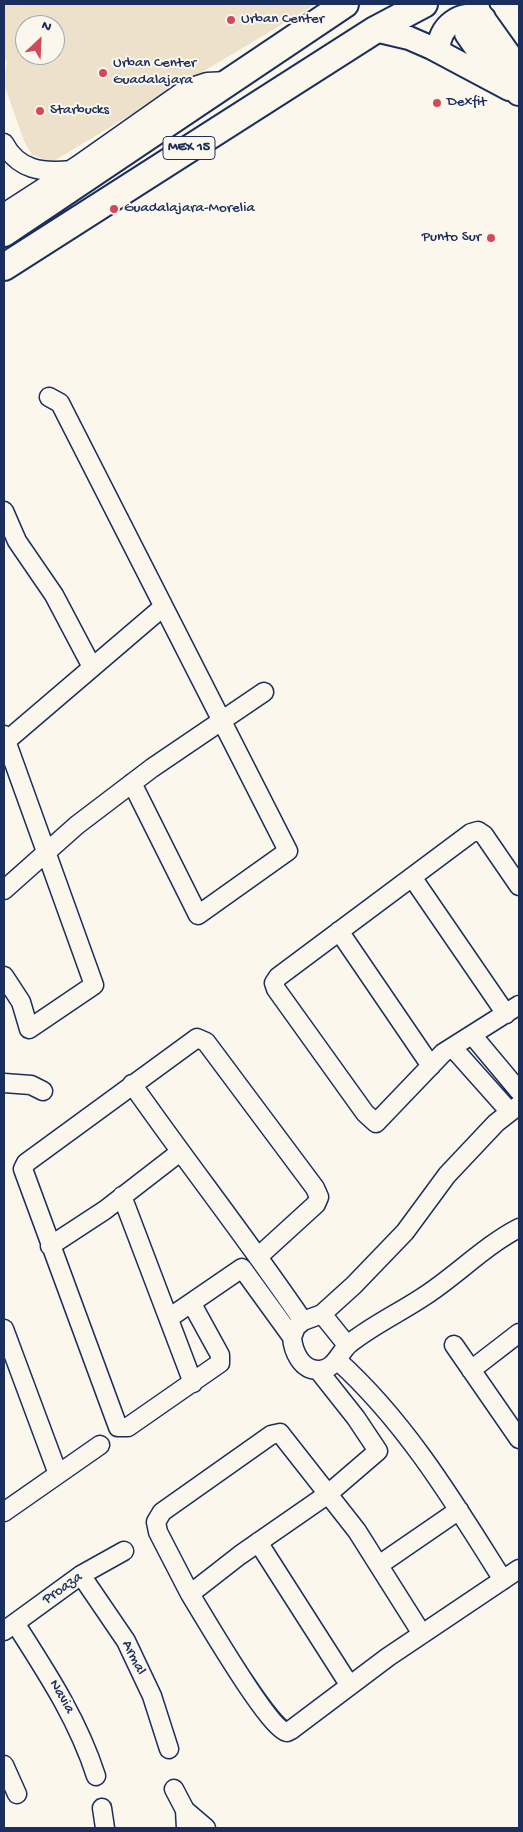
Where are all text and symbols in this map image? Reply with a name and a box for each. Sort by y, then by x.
place label: Urban Center [241,11,324,29]
marker: Urban Center [225,14,237,26]
north arrow [15,15,65,65]
text: N [38,17,54,36]
place label: Urban Center Guadalajara [113,55,196,90]
marker: Urban Center Guadalajara [97,67,109,79]
place label: Dexfit [447,94,486,112]
marker: Dexfit [431,97,443,109]
place label: Starbucks [50,102,109,120]
marker: Starbucks [34,105,46,117]
road number: MEX 15 [163,136,215,160]
place label: Guadalajara-Morelia [124,200,255,218]
marker: Guadalajara-Morelia [108,203,120,215]
place label: Punto Sur [422,229,481,247]
marker: Punto Sur [485,232,497,244]
street label: Proaza [40,1569,86,1609]
street label: Armal [117,1638,149,1678]
street label: Navia [44,1677,78,1717]

